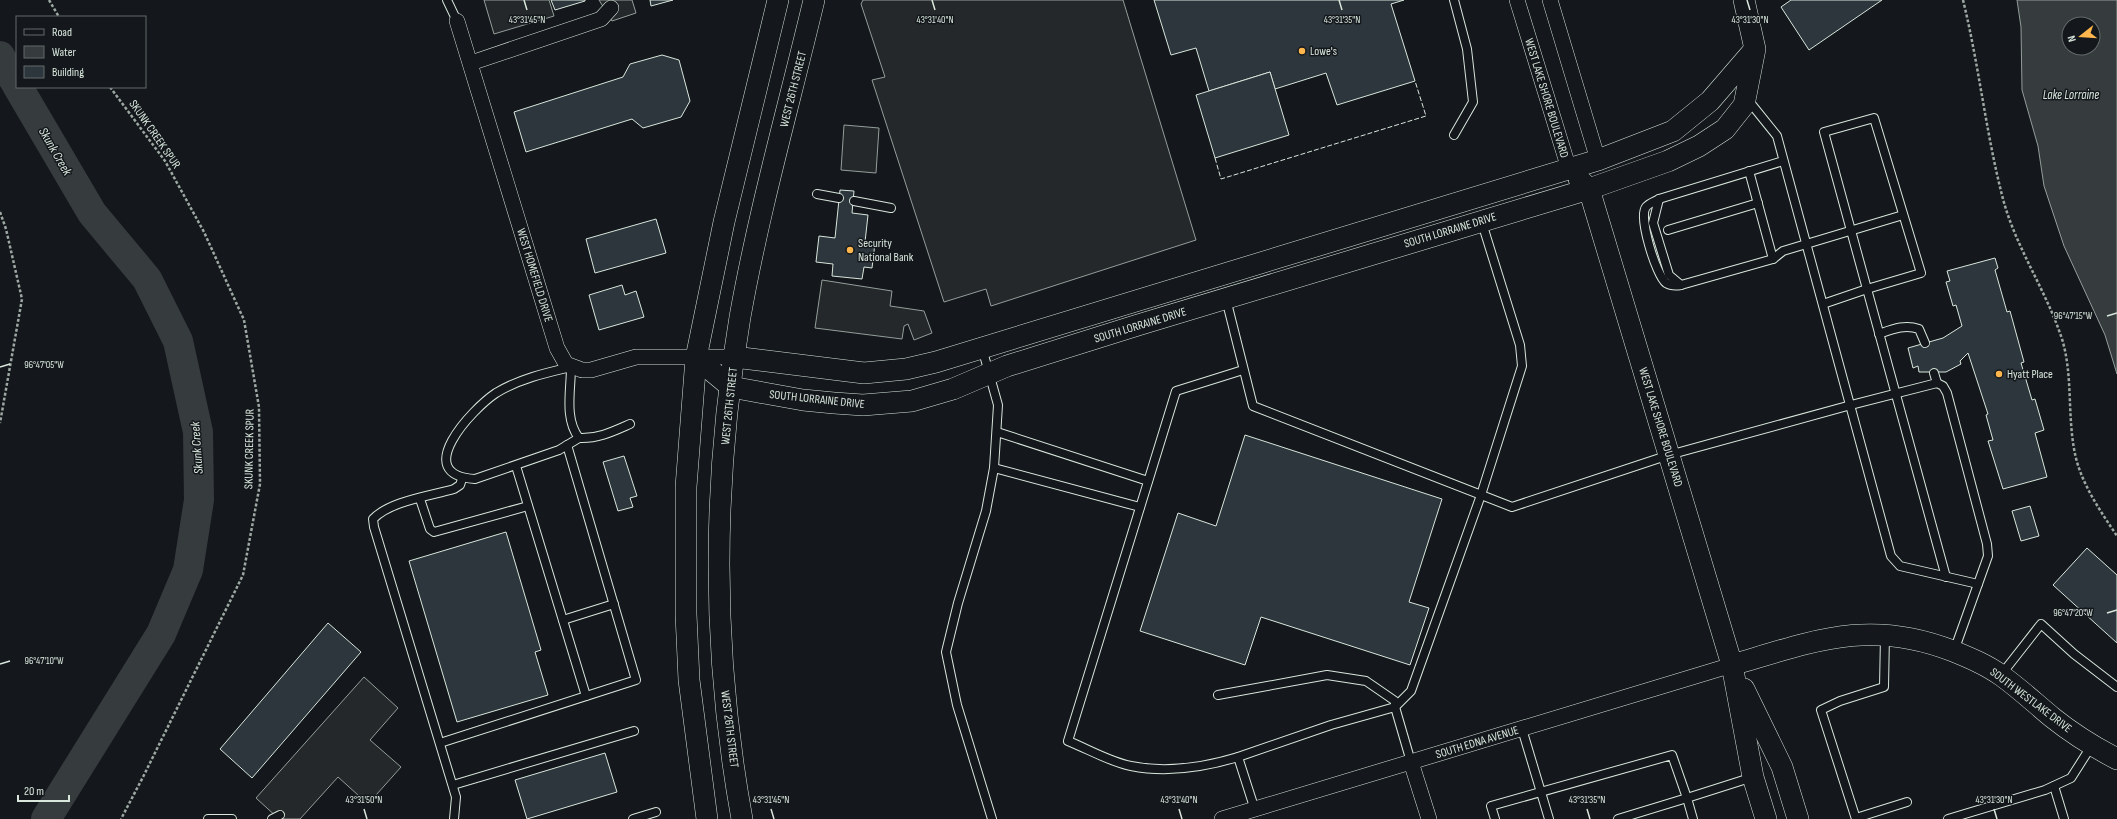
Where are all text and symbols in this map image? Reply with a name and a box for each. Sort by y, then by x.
text: 43°31'45"N [509,14,545,26]
text: 43°31'40"N [916,14,954,26]
text: 43°31'35"N [1324,14,1360,26]
text: 43°31'30"N [1731,14,1769,26]
legend [16,16,146,88]
north arrow [2061,16,2101,56]
text: Road [52,25,72,40]
text: N [2065,34,2079,43]
street label: WEST LAKE SHORE BOULEVARD [1521,37,1572,160]
place label: Lowe's [1310,44,1337,59]
text: Water [52,45,76,60]
marker: Lowe's [1297,46,1307,56]
street label: WEST 26TH STREET [777,49,810,129]
text: Building [52,65,84,80]
water label: Lake Lorraine [2043,87,2099,103]
street label: SKUNK CREEK SPUR [125,97,184,172]
water label: Skunk Creek [35,125,76,179]
street label: SOUTH LORRAINE DRIVE [1402,209,1498,252]
street label: WEST HOMEFIELD DRIVE [513,226,556,324]
place label: Security National Bank [858,236,914,265]
marker: Security National Bank [845,245,855,255]
street label: SOUTH LORRAINE DRIVE [1092,304,1188,347]
text: 96°47'15"W [2054,310,2093,322]
text: 96°47'05"W [24,359,64,371]
street label: WEST 26TH STREET [718,366,741,446]
street label: WEST LAKE SHORE BOULEVARD [1635,366,1686,489]
place label: Hyatt Place [2007,367,2053,382]
marker: Hyatt Place [1994,369,2004,379]
street label: SOUTH LORRAINE DRIVE [769,387,865,412]
street label: SKUNK CREEK SPUR [241,408,258,489]
water label: Skunk Creek [187,420,207,475]
text: 96°47'20"W [2053,607,2093,619]
text: 96°47'10"W [25,655,64,667]
street label: SOUTH WESTLAKE DRIVE [1987,665,2075,736]
street label: WEST 26TH STREET [717,690,742,769]
street label: SOUTH EDNA AVENUE [1434,723,1521,762]
scale bar [18,777,69,803]
text: 20 m [24,784,44,799]
text: 43°31'50"N [346,794,382,806]
text: 43°31'45"N [753,794,789,806]
text: 43°31'40"N [1160,794,1198,806]
text: 43°31'35"N [1569,794,1605,806]
text: 43°31'30"N [1975,794,2013,806]

